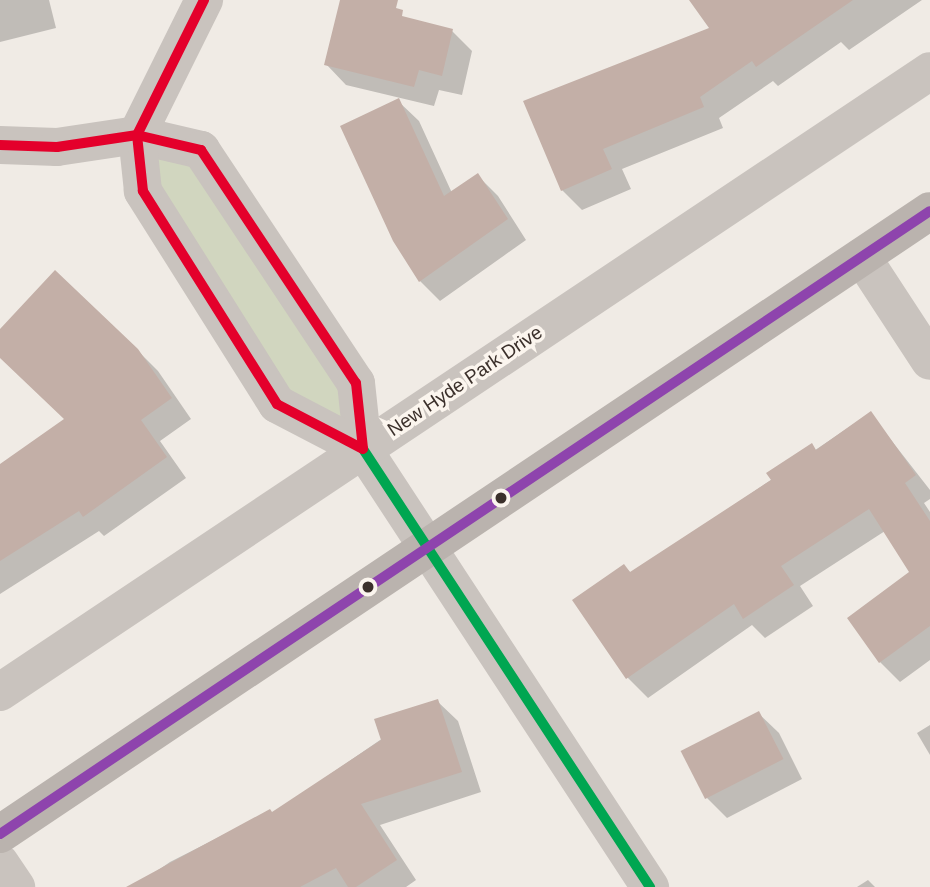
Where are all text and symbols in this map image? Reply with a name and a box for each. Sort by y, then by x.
street label: New Hyde Park Drive [383,321,547,441]
unlabelled marker [494,491,508,505]
unlabelled marker [361,580,375,594]

